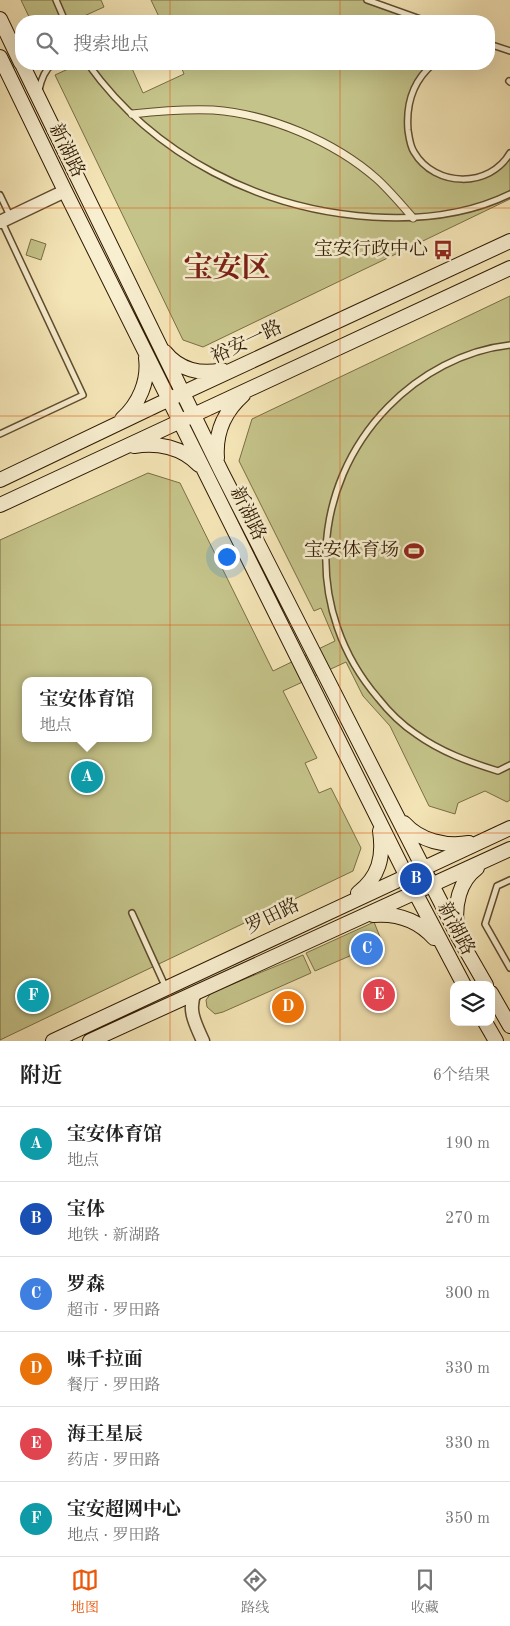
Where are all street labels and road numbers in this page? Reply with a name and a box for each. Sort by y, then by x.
street label: 新湖路 [45,120,89,181]
street label: 裕安一路 [207,316,285,368]
street label: 新湖路 [226,483,270,544]
street label: 罗田路 [242,894,303,938]
street label: 新湖路 [433,898,479,959]

